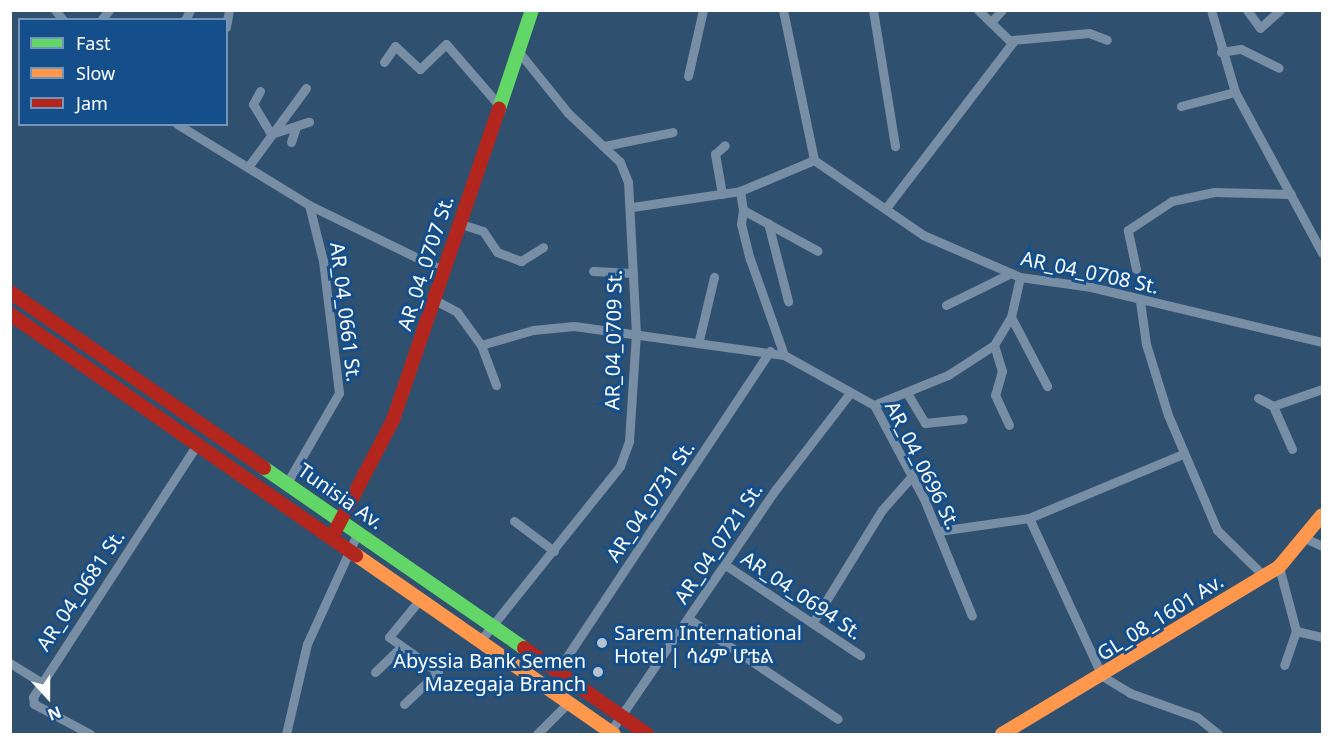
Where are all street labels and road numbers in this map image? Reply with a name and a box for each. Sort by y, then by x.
street label: AR_04_0707 St. [392,193,458,333]
street label: AR_04_0661 St. [326,241,366,383]
street label: AR_04_0708 St. [1019,246,1161,298]
street label: AR_04_0709 St. [600,270,626,410]
street label: AR_04_0696 St. [880,397,966,533]
street label: AR_04_0731 St. [601,436,699,566]
street label: Tunisia Av. [294,458,388,534]
street label: AR_04_0721 St. [669,478,767,608]
street label: AR_04_0681 St. [31,525,129,655]
street label: AR_04_0694 St. [737,546,867,644]
street label: GL_08_1601 Av. [1093,569,1227,665]

